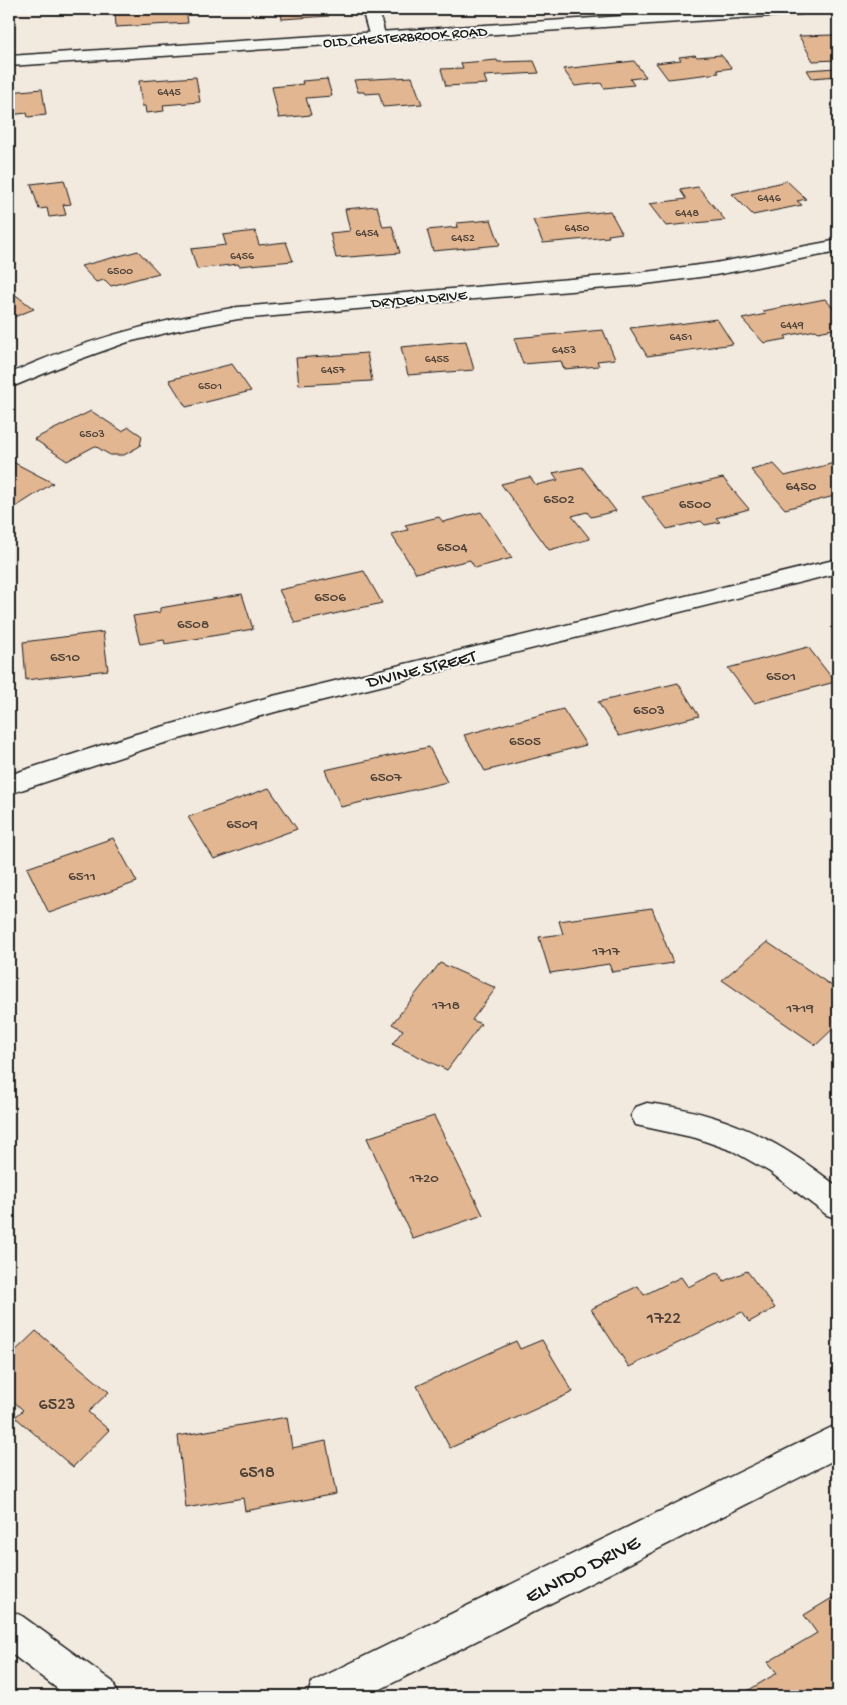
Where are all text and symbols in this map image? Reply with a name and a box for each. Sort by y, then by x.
street label: OLD CHESTERBROOK ROAD [322,23,488,53]
house number: 6445 [157,86,181,100]
house number: 6446 [757,192,782,206]
house number: 6448 [675,207,699,221]
house number: 6450 [565,222,590,236]
house number: 6454 [355,227,379,241]
house number: 6452 [451,232,475,246]
house number: 6456 [230,250,255,264]
house number: 6500 [107,265,133,279]
street label: DRYDEN DRIVE [370,287,468,313]
house number: 6449 [780,319,804,333]
house number: 6451 [670,331,693,345]
house number: 6453 [552,344,576,358]
house number: 6455 [425,353,449,367]
house number: 6457 [321,364,346,378]
house number: 6501 [198,380,222,394]
house number: 6503 [79,428,105,442]
house number: 6450 [785,478,817,496]
house number: 6502 [543,491,575,509]
house number: 6500 [679,496,712,514]
house number: 6504 [436,539,468,557]
house number: 6506 [314,589,346,607]
house number: 6508 [177,616,209,634]
street label: DIVINE STREET [364,646,479,694]
house number: 6510 [50,649,81,667]
house number: 6501 [766,668,796,686]
house number: 6503 [633,702,665,720]
house number: 6505 [509,733,541,751]
house number: 6507 [370,769,403,787]
house number: 6509 [226,816,258,834]
house number: 6511 [68,868,96,886]
house number: 1717 [591,943,621,961]
house number: 1718 [431,997,460,1015]
house number: 1719 [785,1000,814,1018]
house number: 1720 [408,1170,439,1188]
house number: 1722 [646,1309,681,1330]
house number: 6523 [39,1395,75,1416]
house number: 6518 [239,1463,275,1484]
street label: ELNIDO DRIVE [522,1531,646,1611]

